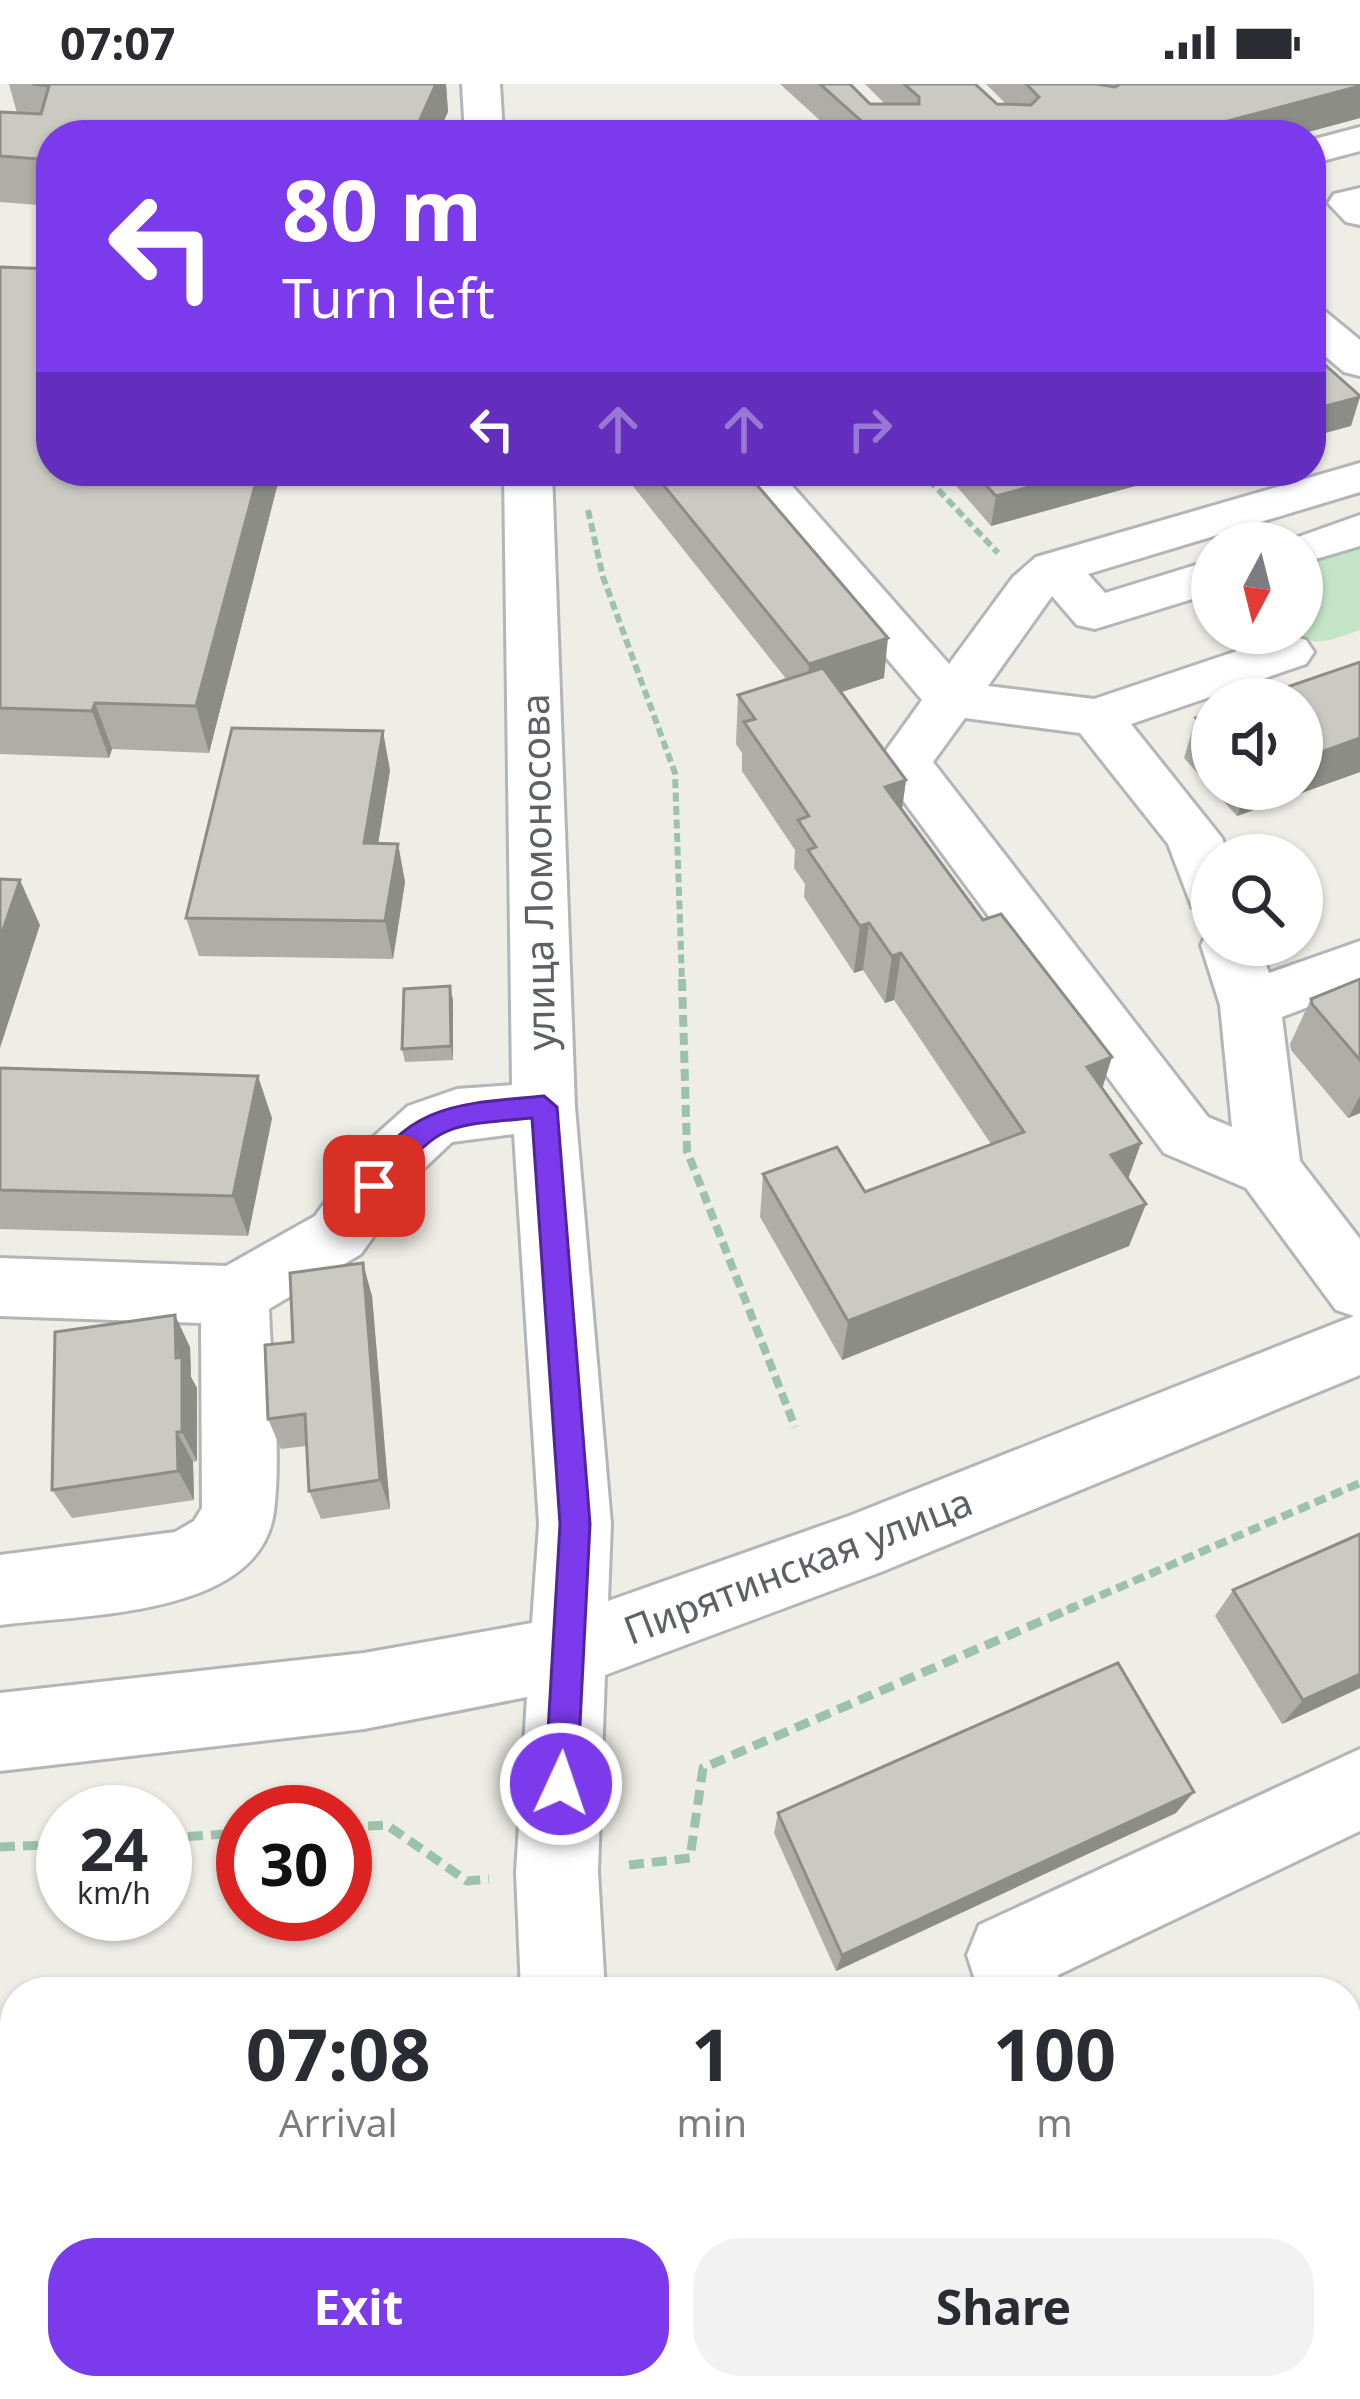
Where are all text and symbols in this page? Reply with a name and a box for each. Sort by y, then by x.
text: 07:07 [60,12,176,73]
text: 80 m [282,151,482,266]
icon: left [84,168,240,324]
text: Turn left [282,260,495,334]
icon: left [459,396,525,462]
icon: ahead [585,396,651,462]
icon: ahead [711,396,777,462]
icon: right [837,396,903,462]
north arrow [1191,522,1323,654]
map controls [1191,522,1323,966]
button: sound [1191,678,1323,810]
street label: улица Ломоносова [507,693,566,1051]
button: search [1191,834,1323,966]
pin [323,1135,425,1237]
icon: arrive [341,1153,407,1219]
street label: Пирятинская улица [616,1474,979,1655]
position arrow [498,1721,624,1847]
speed limit sign: 30 [216,1785,372,1941]
text: 24 [80,1807,148,1889]
text: km/h [77,1872,151,1913]
text: 07:08 [246,2004,431,2102]
text: 1 [691,2004,732,2102]
text: 100 [993,2004,1116,2102]
text: Arrival [279,2095,398,2148]
text: min [676,2095,747,2148]
text: m [1036,2095,1073,2148]
button: Exit [48,2238,669,2376]
button: Share [693,2238,1314,2376]

